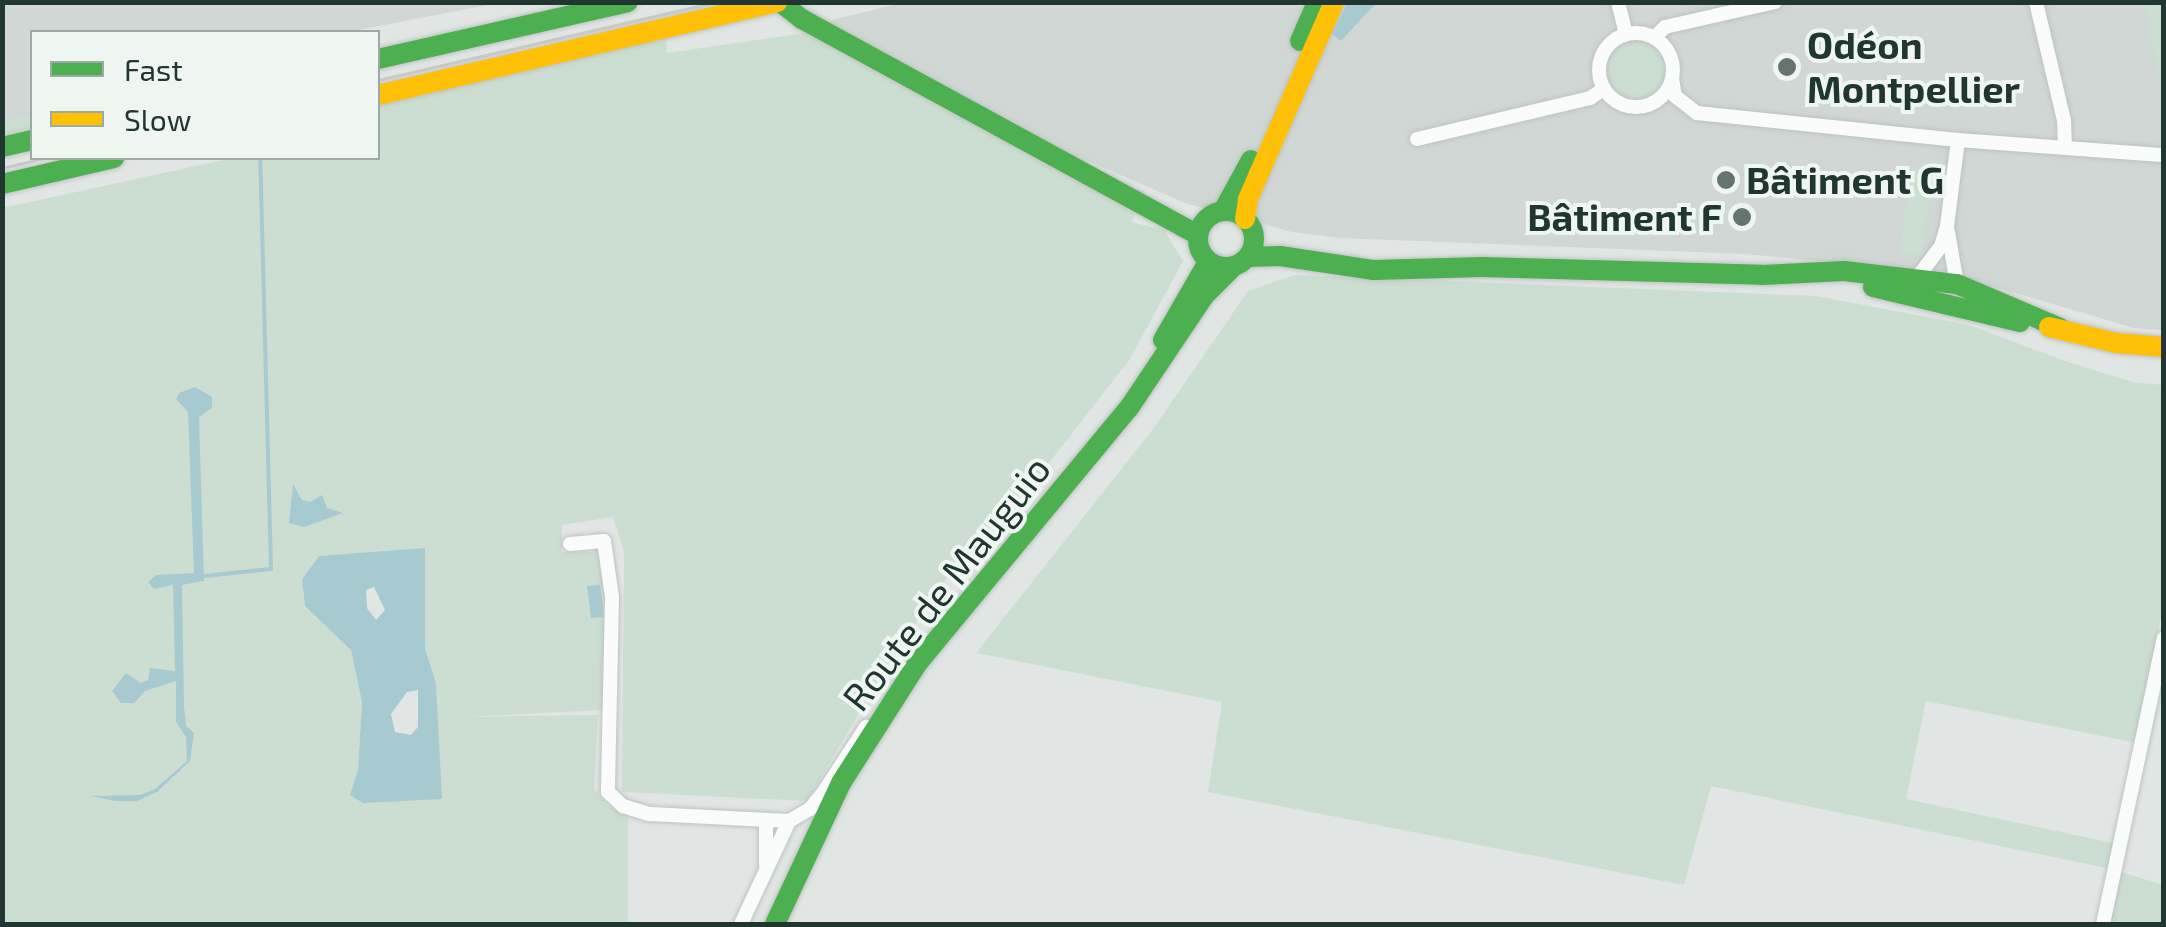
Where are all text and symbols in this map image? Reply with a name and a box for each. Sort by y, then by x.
place label: Odéon Montpellier [1807,22,2020,111]
legend [30,30,380,160]
text: Fast [124,51,183,87]
marker: Odéon Montpellier [1776,56,1798,78]
text: Slow [124,101,191,137]
place label: Bâtiment G [1746,157,1944,203]
marker: Bâtiment G [1715,169,1737,191]
place label: Bâtiment F [1527,194,1722,240]
marker: Bâtiment F [1731,206,1753,228]
street label: Route de Mauguio [833,447,1059,719]

